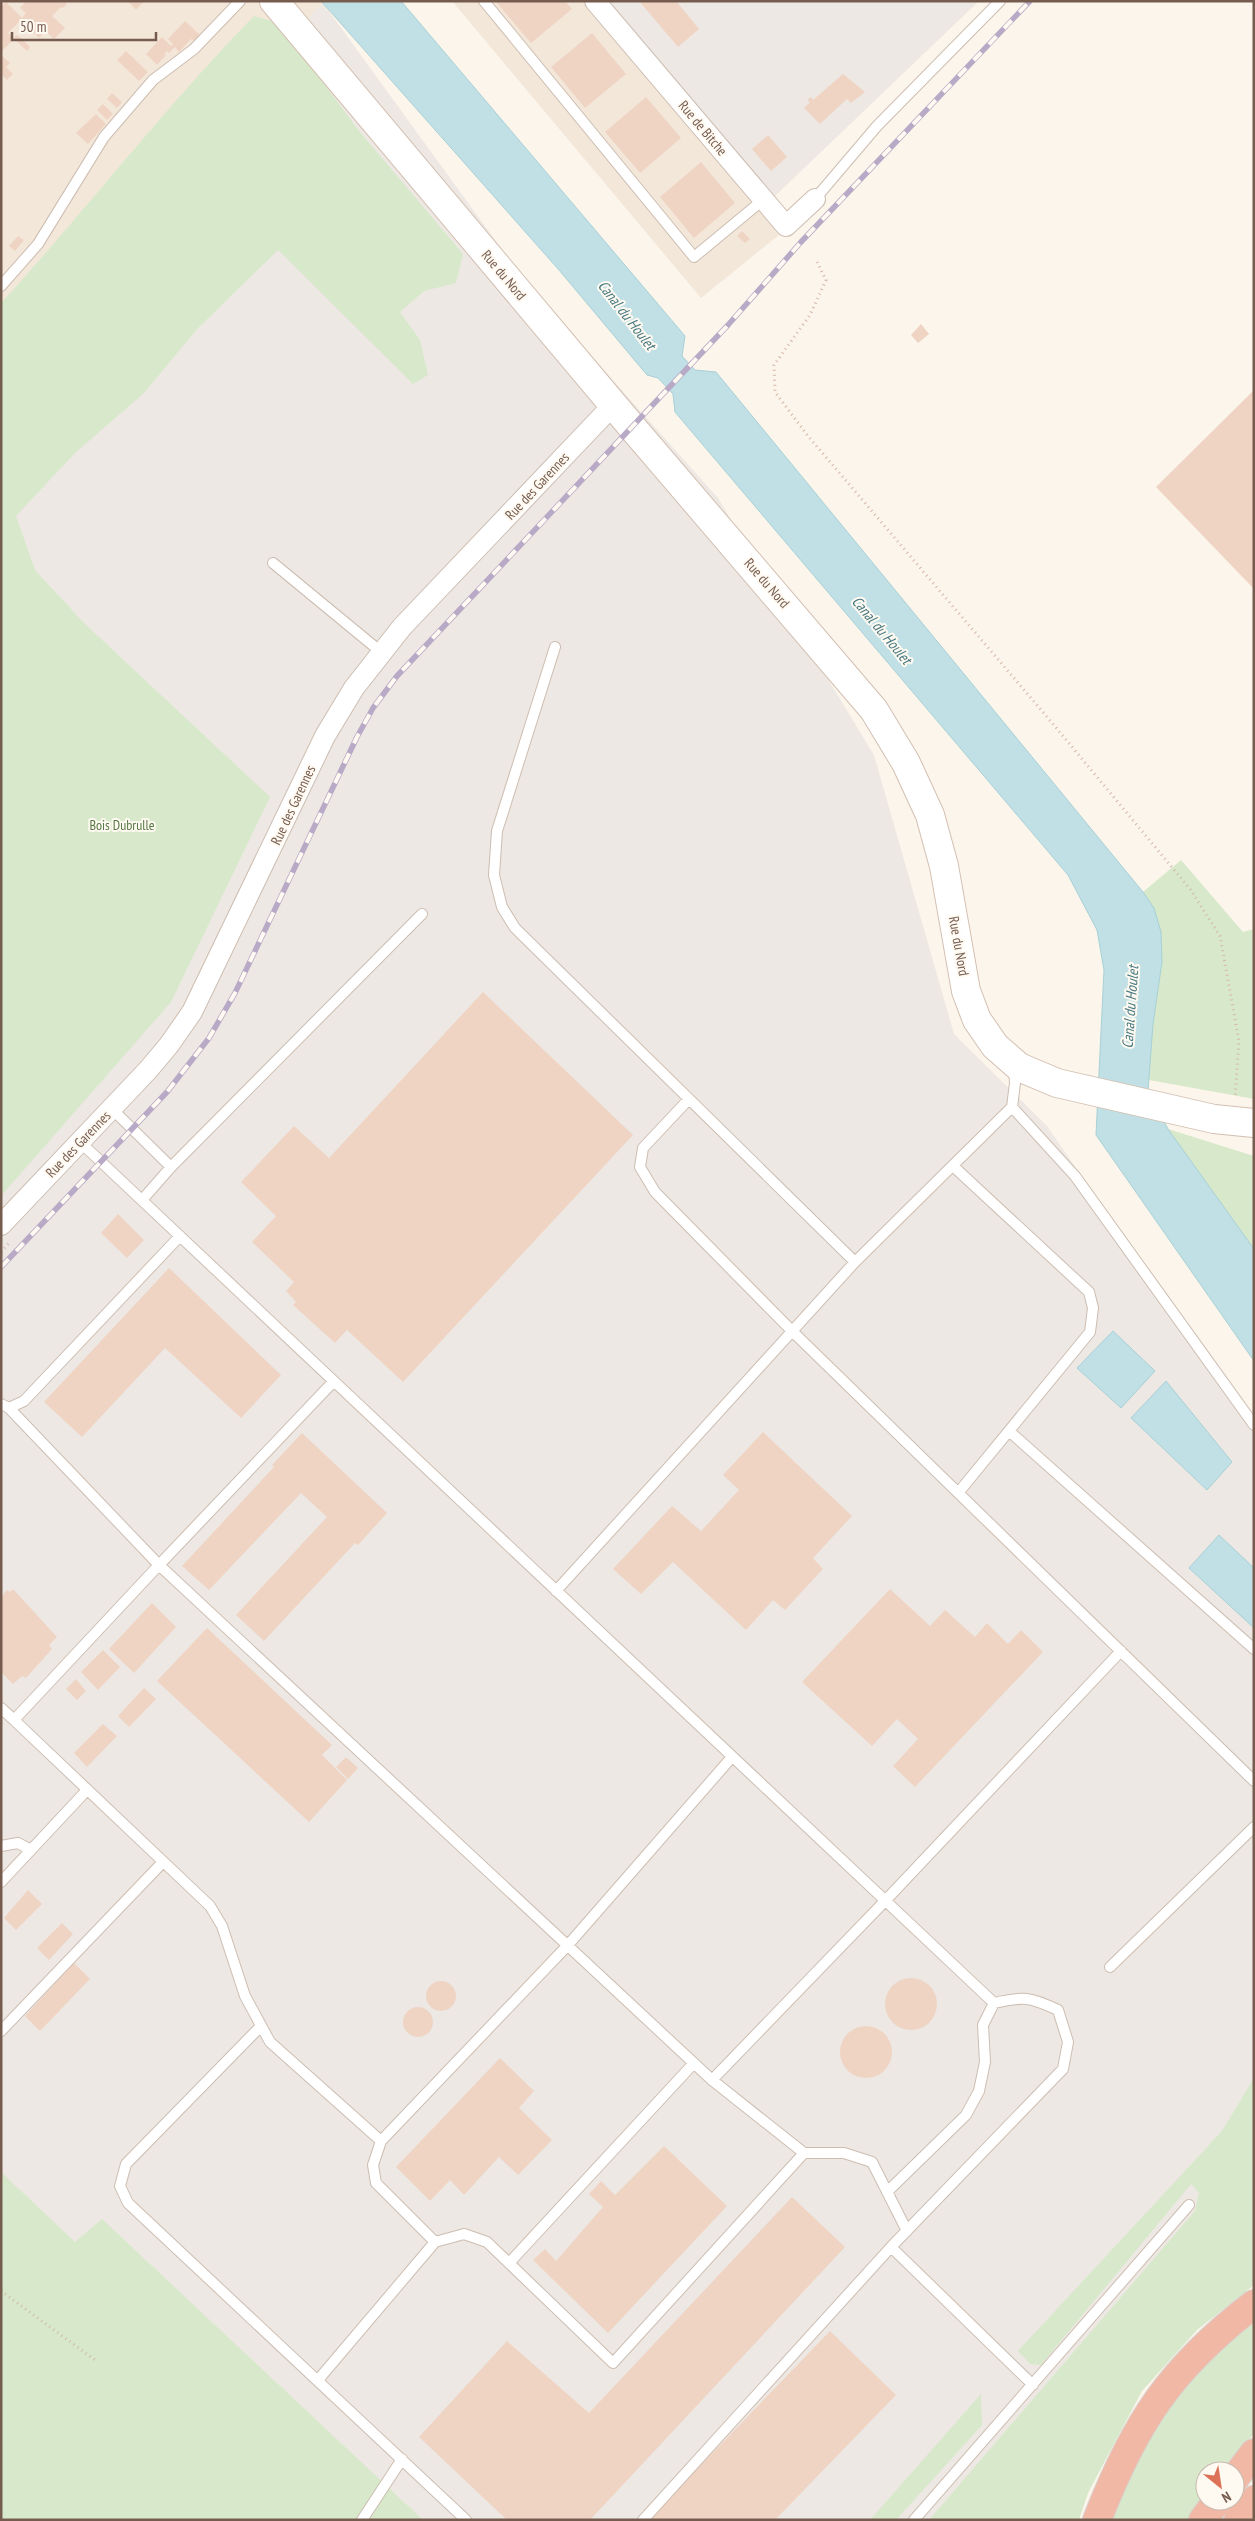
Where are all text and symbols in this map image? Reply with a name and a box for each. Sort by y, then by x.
scale bar [12,10,156,42]
text: 50 m [20,17,46,36]
street label: Rue de Bitche [675,97,731,159]
street label: Rue du Nord [478,246,530,304]
water label: Canal du Houlet [594,276,661,355]
street label: Rue des Garennes [501,448,573,524]
street label: Rue du Nord [740,554,794,612]
water label: Canal du Houlet [848,592,917,669]
street label: Rue des Garennes [267,762,319,848]
park label: Bois Dubrulle [89,816,155,834]
street label: Rue du Nord [945,915,973,977]
water label: Canal du Houlet [1118,963,1143,1049]
street label: Rue des Garennes [42,1107,115,1181]
north arrow [1195,2461,1245,2511]
text: N [1219,2488,1234,2507]

